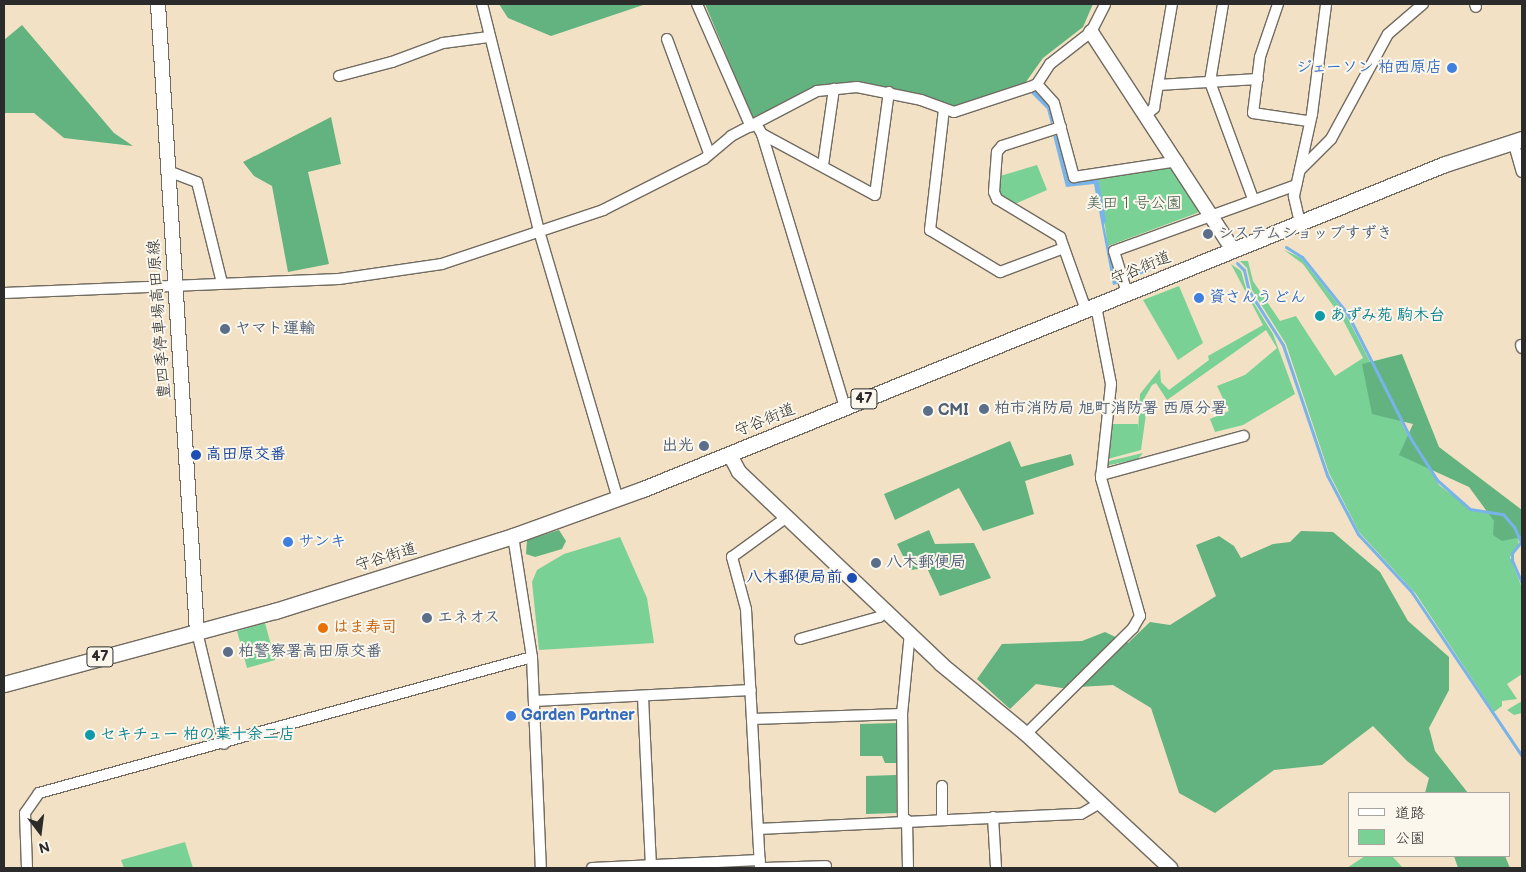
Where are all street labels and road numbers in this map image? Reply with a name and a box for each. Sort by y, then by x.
street label: 豊四季停車場高田原線 [145,239,175,399]
street label: 守谷街道 [1108,248,1174,290]
road number: 47 [850,386,878,412]
street label: 守谷街道 [732,400,798,442]
street label: 守谷街道 [353,539,419,577]
road number: 47 [86,644,114,670]

